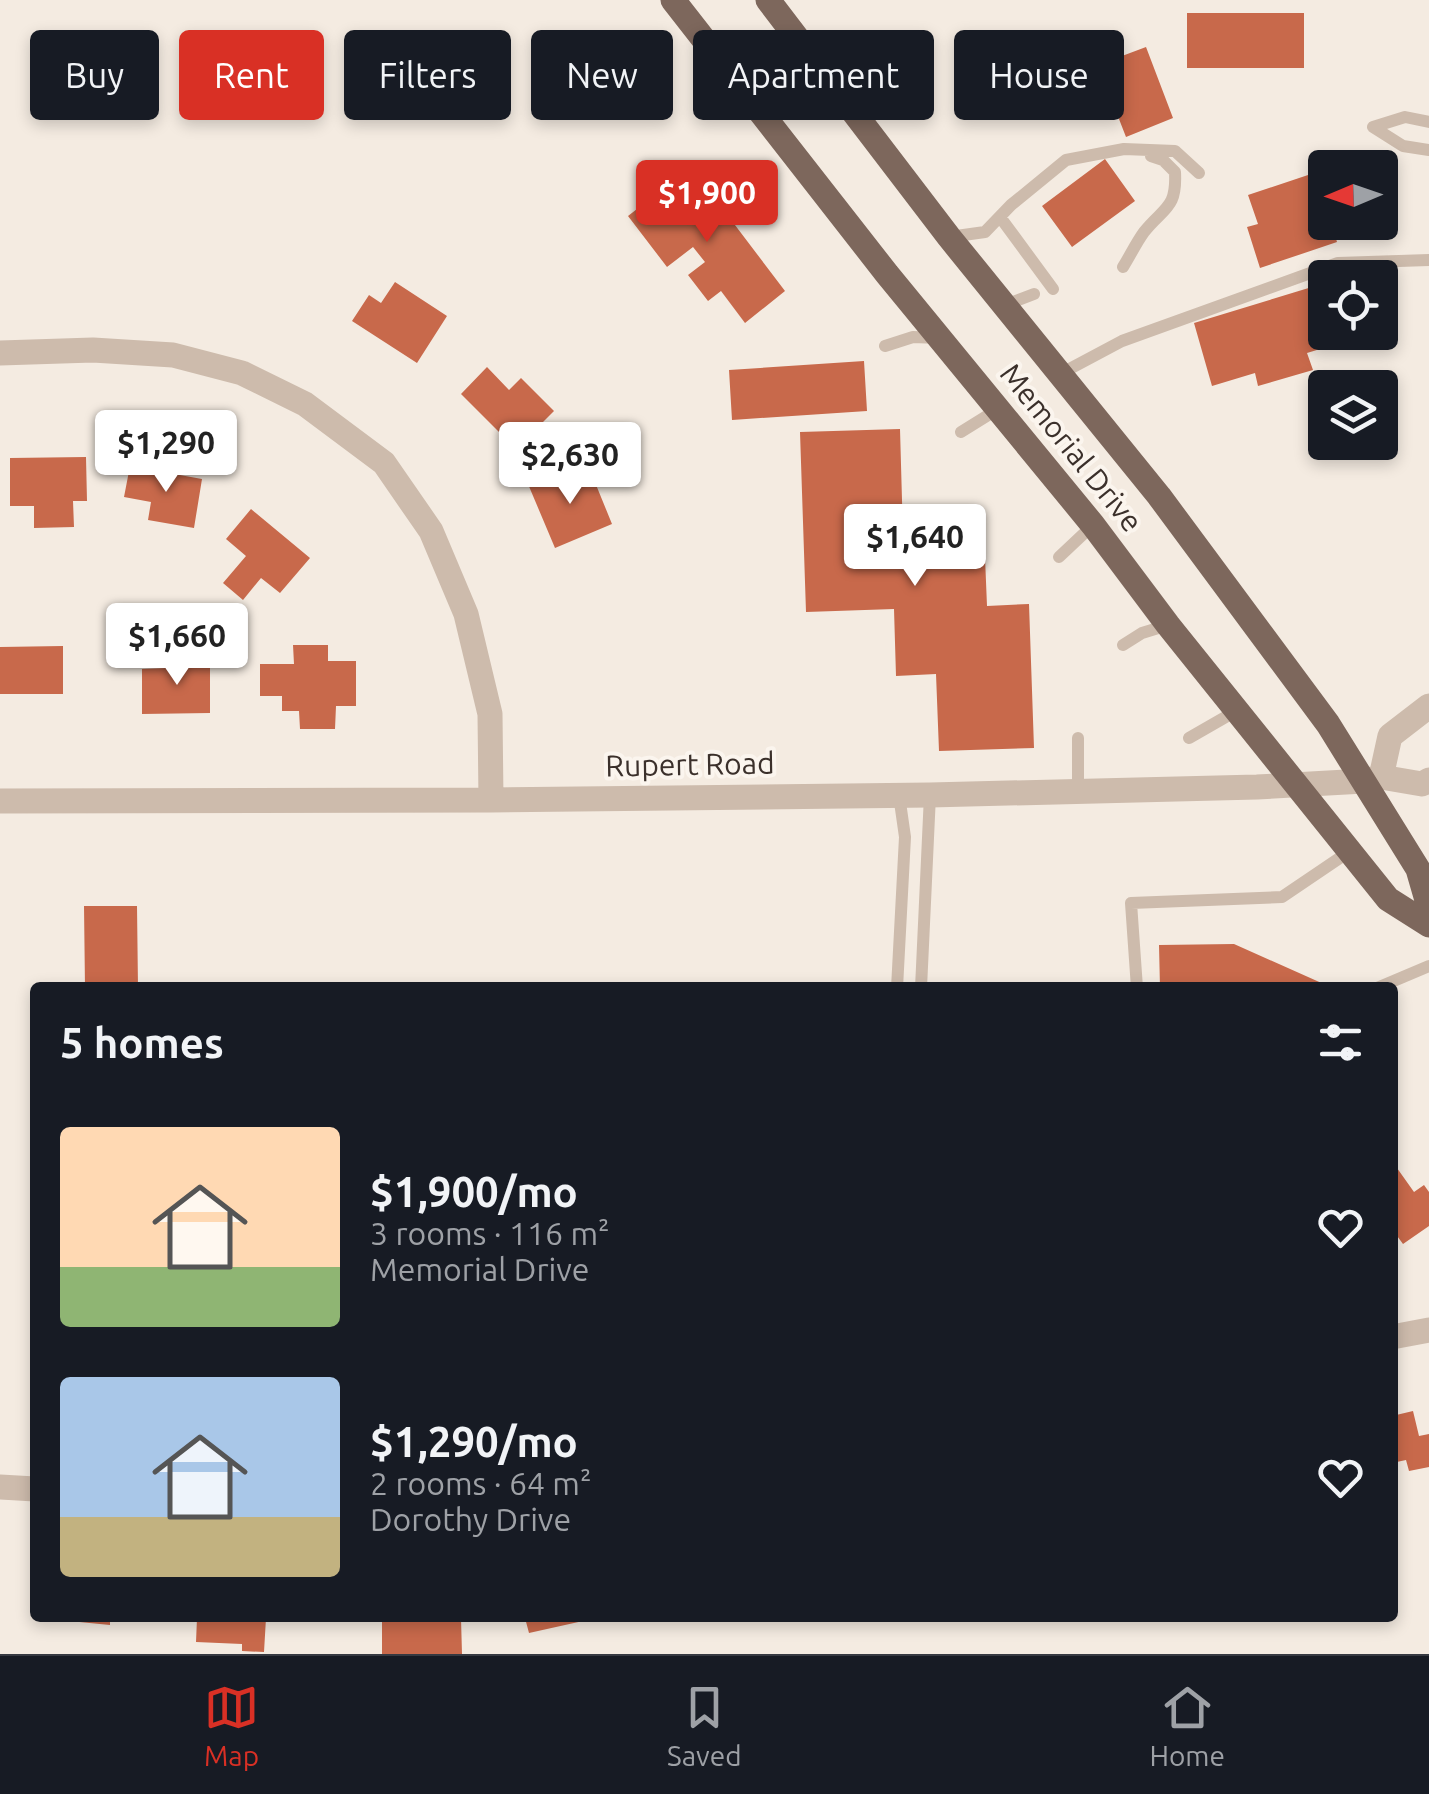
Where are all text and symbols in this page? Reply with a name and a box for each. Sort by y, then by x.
chip: Buy [30,30,159,120]
chip: Rent [179,30,324,120]
chip: Filters [344,30,511,120]
chip: New [531,30,673,120]
chip: Apartment [693,30,934,120]
chip: House [954,30,1124,120]
north arrow [1308,150,1398,240]
map controls [1308,150,1398,460]
pin: $1,900 [626,160,788,245]
text: $1,900 [658,174,756,210]
button: locate [1308,260,1398,350]
street label: Memorial Drive [994,357,1150,538]
button: layers [1308,370,1398,460]
pin: $1,290 [85,410,247,495]
pin: $2,630 [489,422,651,507]
text: $1,290 [117,424,215,460]
text: $2,630 [521,436,619,472]
pin: $1,640 [834,504,996,589]
text: $1,640 [866,518,964,554]
pin: $1,660 [96,603,258,688]
text: $1,660 [128,617,226,653]
street label: Rupert Road [605,746,775,782]
icon: filters [1313,1015,1368,1070]
text: 5 homes [60,1019,224,1066]
icon: home [140,1167,260,1287]
text: $1,900/mo [370,1168,578,1215]
icon: heart [1313,1200,1368,1255]
text: 3 rooms · 116 m² [370,1215,610,1251]
text: Memorial Drive [370,1251,590,1287]
icon: home [140,1417,260,1537]
text: $1,290/mo [370,1418,578,1465]
icon: heart [1313,1450,1368,1505]
text: 2 rooms · 64 m² [370,1465,591,1501]
text: Dorothy Drive [370,1501,571,1537]
tab: Map [204,1680,259,1771]
tab: Saved [667,1680,742,1771]
tab: Home [1149,1680,1225,1771]

